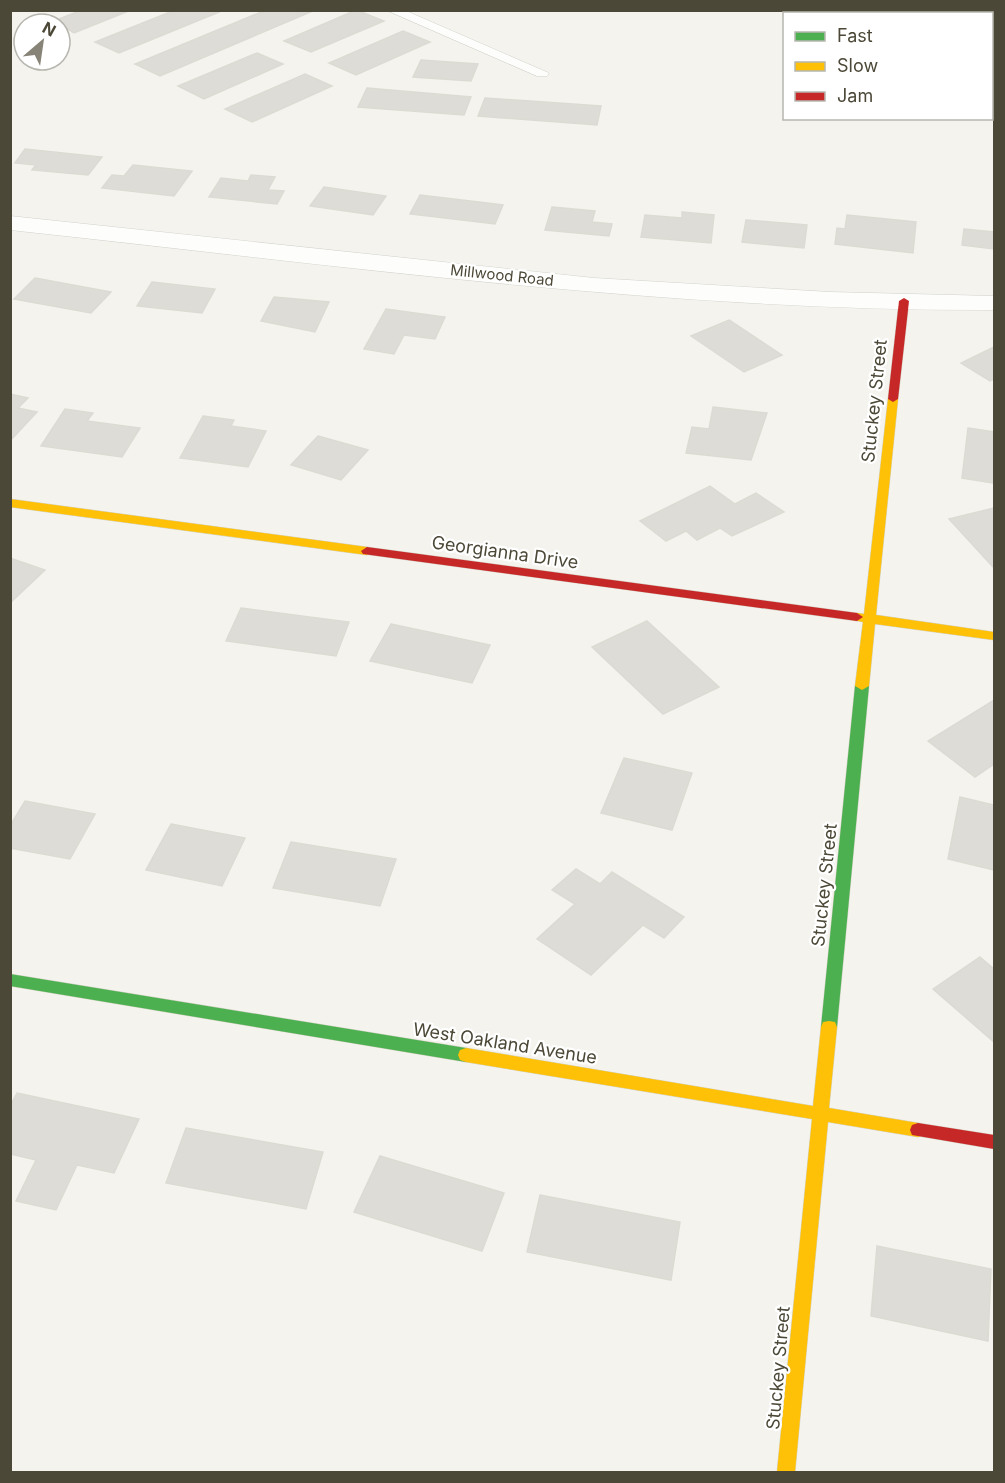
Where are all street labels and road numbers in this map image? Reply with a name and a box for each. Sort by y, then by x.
street label: Millwood Road [449,260,555,290]
street label: Stuckey Street [857,338,891,464]
street label: Georgianna Drive [430,531,580,573]
street label: Stuckey Street [807,822,841,948]
street label: West Oakland Avenue [412,1018,598,1068]
street label: Stuckey Street [762,1305,794,1431]

